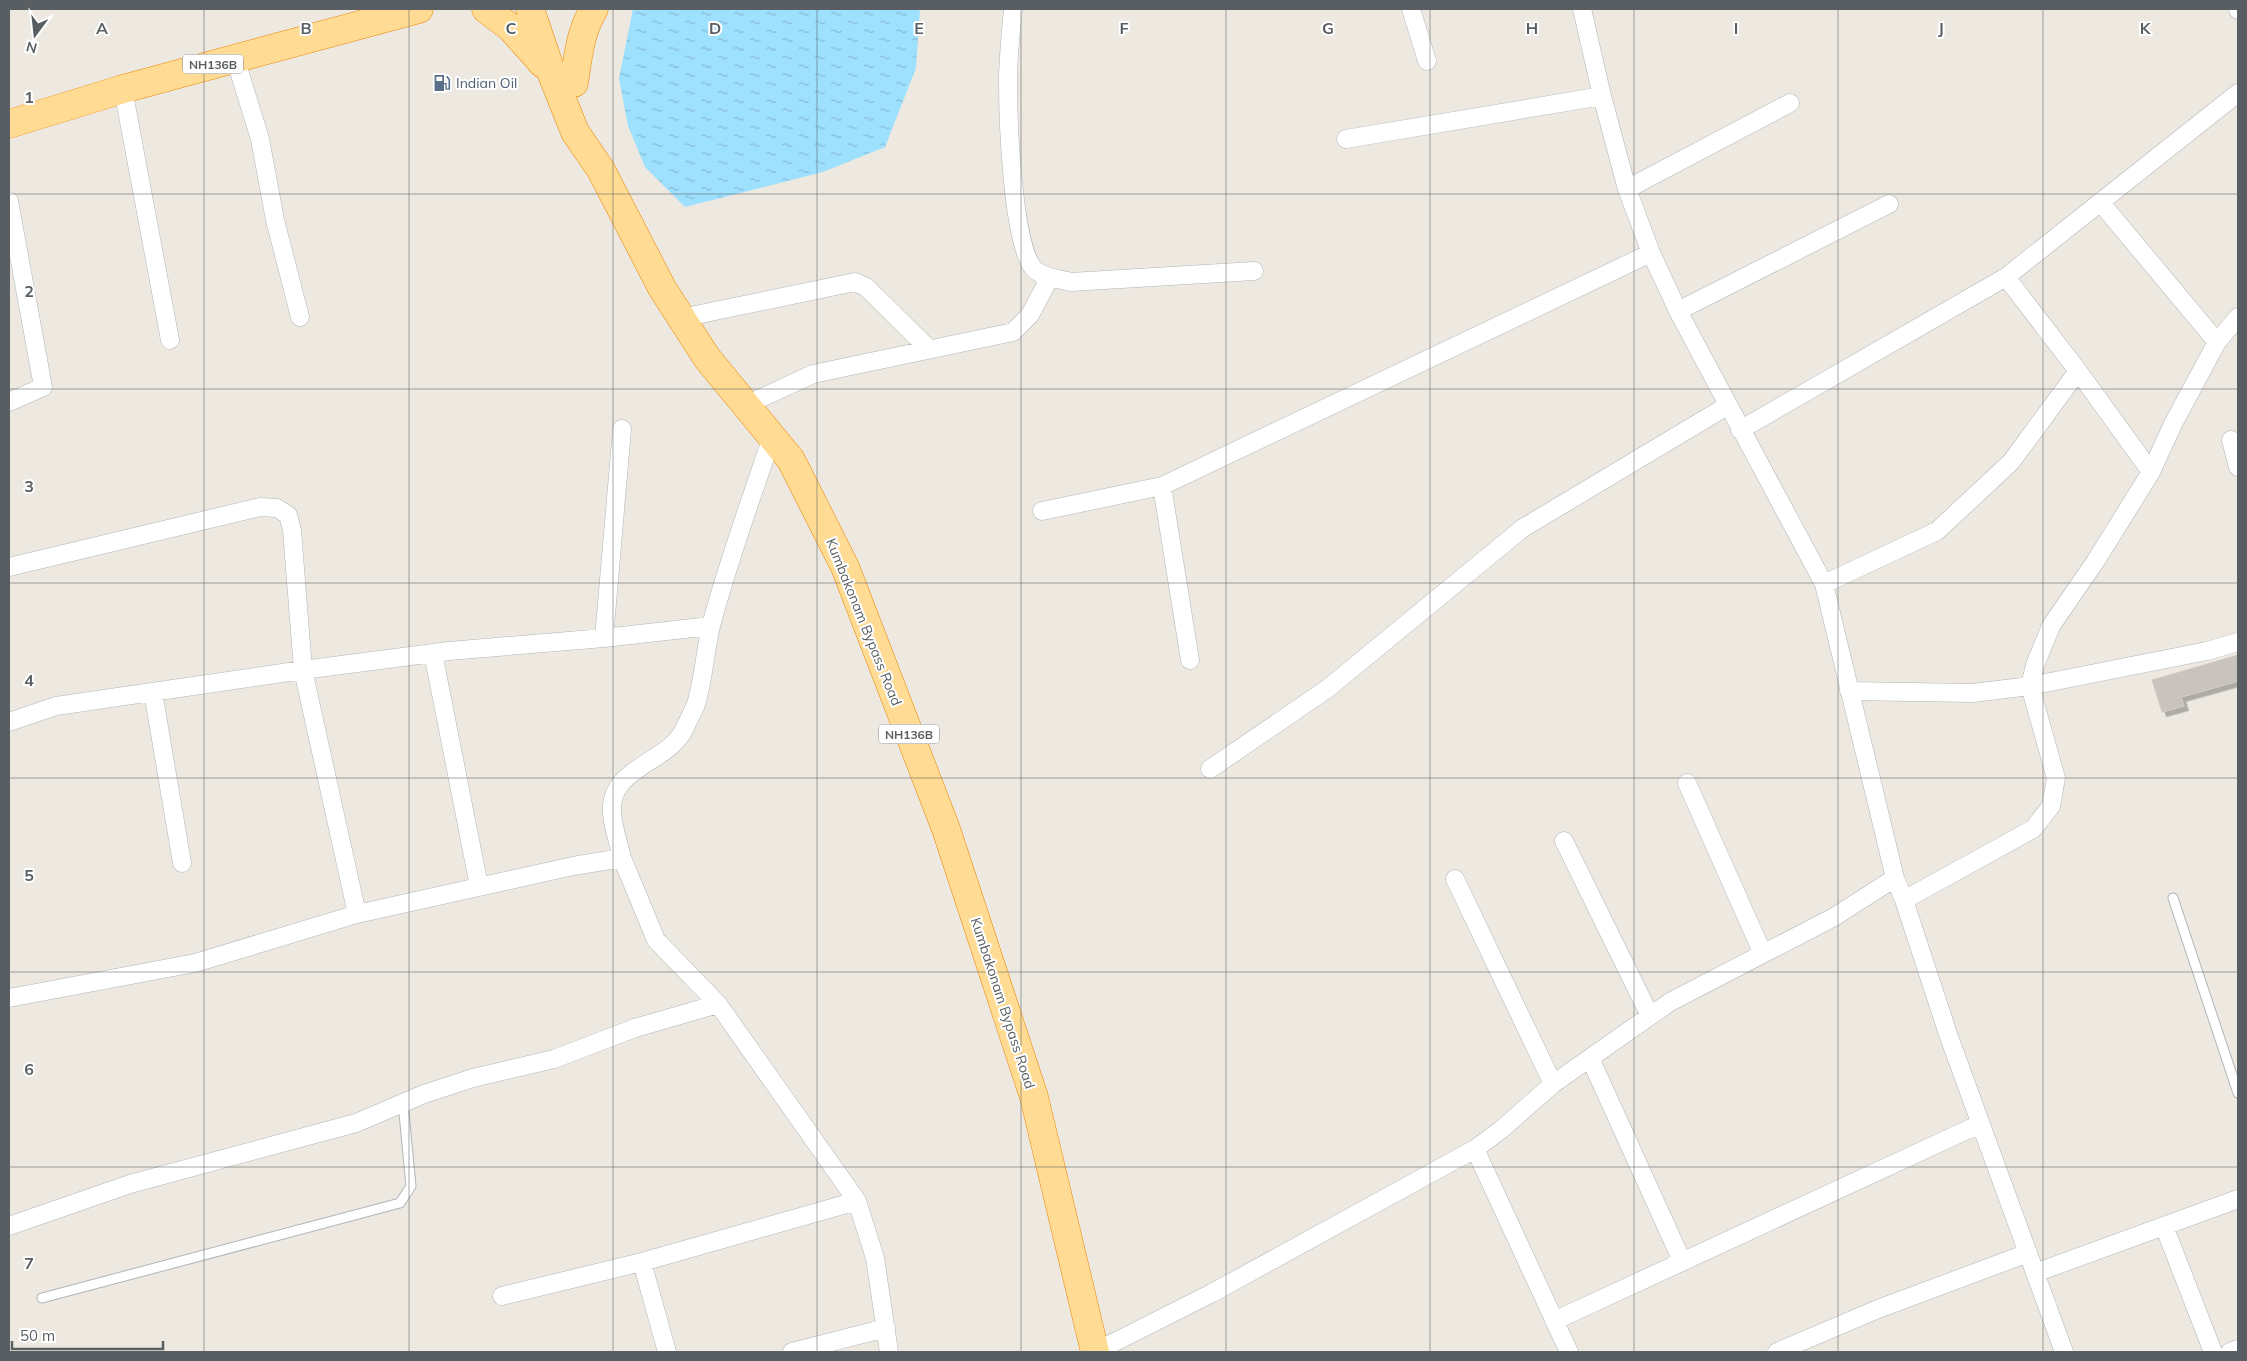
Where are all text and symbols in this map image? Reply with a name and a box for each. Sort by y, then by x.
north arrow [10,10,60,60]
text: A [96,18,108,38]
text: B [300,18,312,38]
text: C [506,18,517,38]
text: D [709,18,721,38]
text: E [914,18,924,38]
text: F [1119,18,1129,38]
text: G [1322,18,1334,38]
text: H [1526,18,1538,38]
text: I [1734,18,1738,38]
text: J [1938,18,1944,38]
text: K [2140,18,2152,38]
text: N [24,37,39,58]
road number: NH136B [183,54,243,74]
fuel station icon: Indian Oil [432,73,452,93]
place label: Indian Oil [456,74,517,92]
text: 1 [24,87,34,107]
text: 2 [24,281,34,301]
text: 3 [24,476,34,496]
street label: Kumbakonam Bypass Road [822,536,906,708]
text: 4 [24,670,34,690]
road number: NH136B [879,724,939,744]
text: 5 [24,865,34,885]
street label: Kumbakonam Bypass Road [967,915,1039,1091]
text: 6 [24,1059,34,1079]
text: 7 [24,1253,34,1273]
scale bar [12,1318,164,1350]
text: 50 m [20,1326,55,1345]

